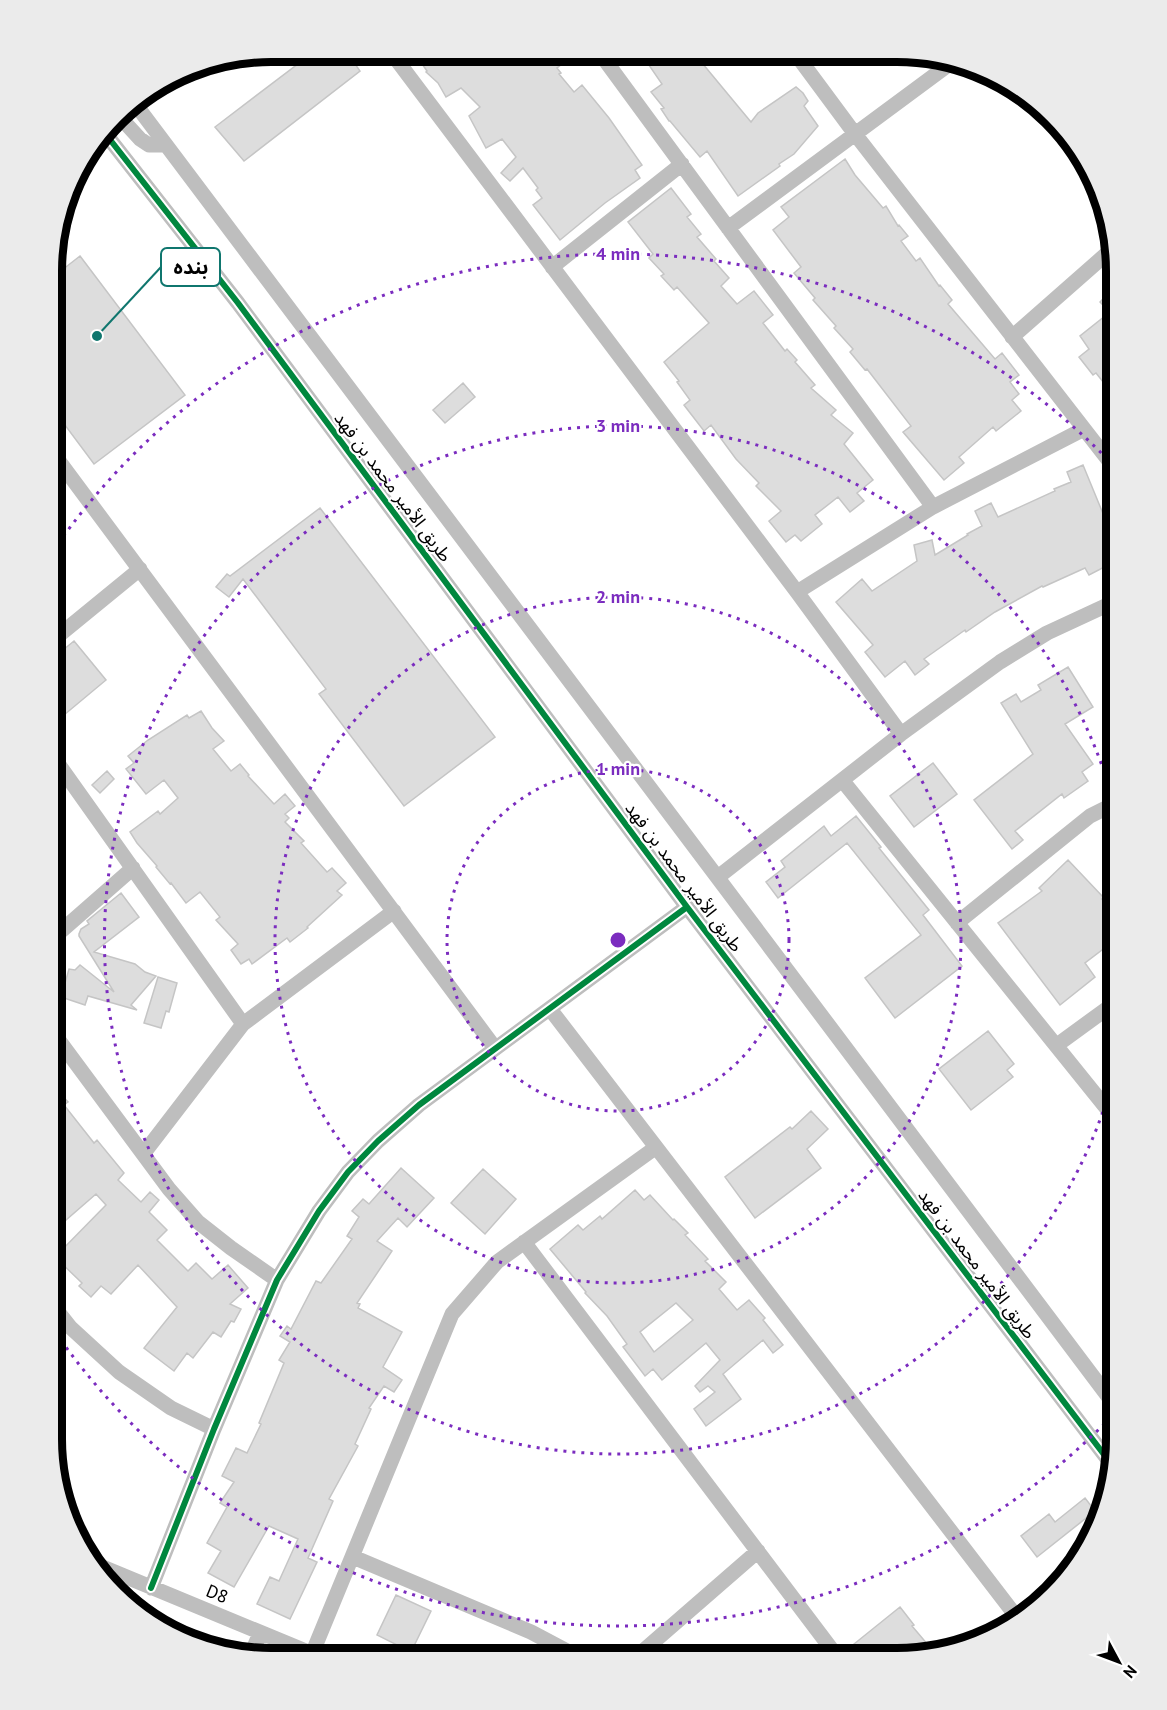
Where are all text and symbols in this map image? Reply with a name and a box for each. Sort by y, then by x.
text: 4 min [596,242,640,265]
callout: بنده [161,248,220,286]
text: بنده [174,254,208,280]
street label: طريق الأمير محمد بن فهد [330,407,457,566]
text: 3 min [596,414,640,437]
text: 2 min [596,585,640,608]
text: 1 min [596,757,640,780]
street label: طريق الأمير محمد بن فهد [621,797,748,956]
centre of rings [608,930,628,950]
street label: طريق الأمير محمد بن فهد [914,1184,1041,1343]
street label: D8 [203,1579,232,1608]
north arrow [1089,1632,1149,1692]
text: N [1119,1661,1141,1682]

